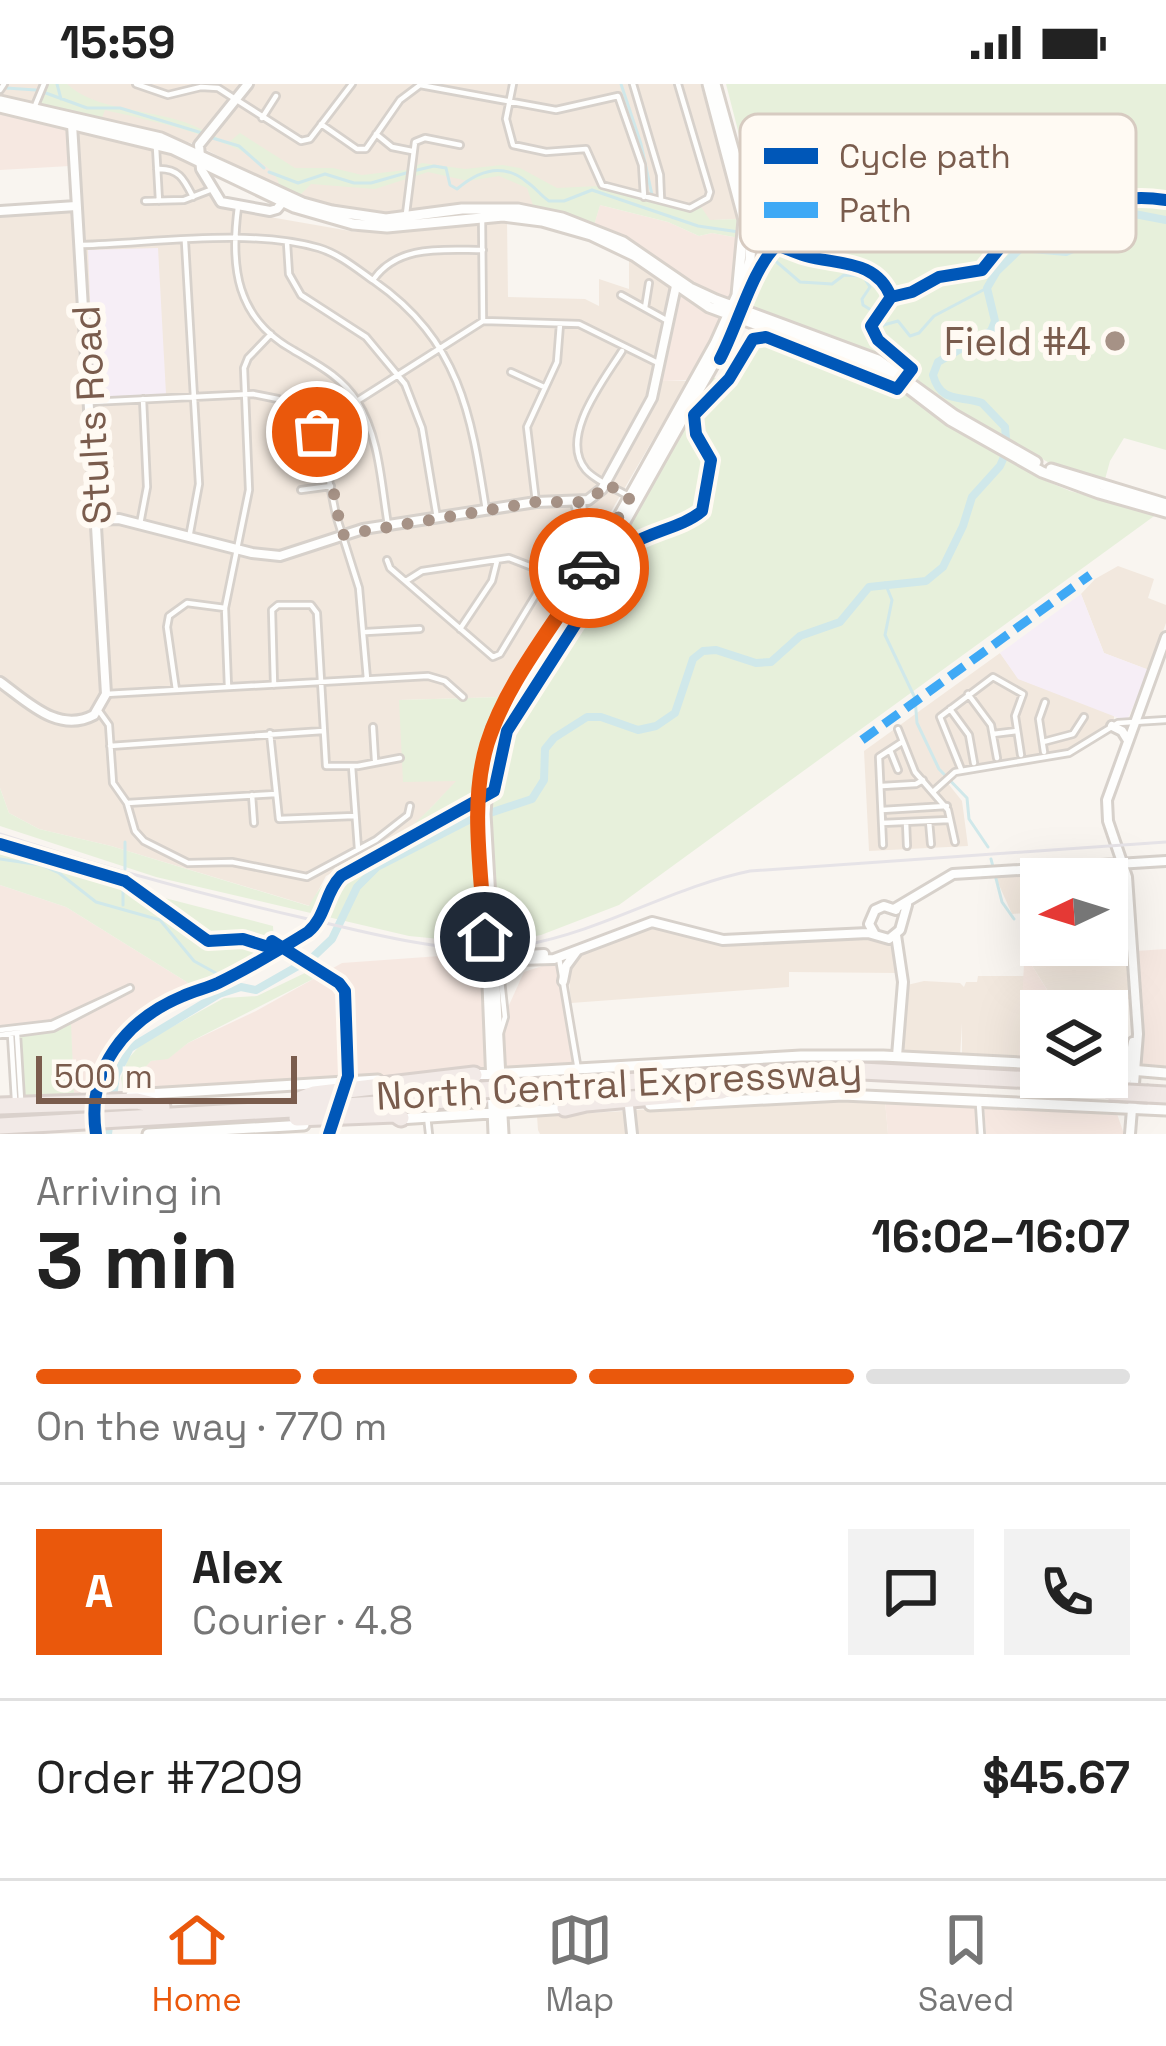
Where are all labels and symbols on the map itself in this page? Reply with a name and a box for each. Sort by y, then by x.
legend [740,114,1136,252]
text: Cycle path [839,136,1011,178]
text: Path [839,190,912,232]
street label: Stults Road [61,304,122,526]
place label: Field #4 [944,317,1091,366]
marker: Field #4 [1102,328,1128,354]
pin [266,381,368,483]
courier [529,508,649,628]
north arrow [1020,858,1128,966]
pin [434,886,536,988]
street label: North Central Expressway [375,1046,863,1121]
scale bar [36,1050,297,1103]

